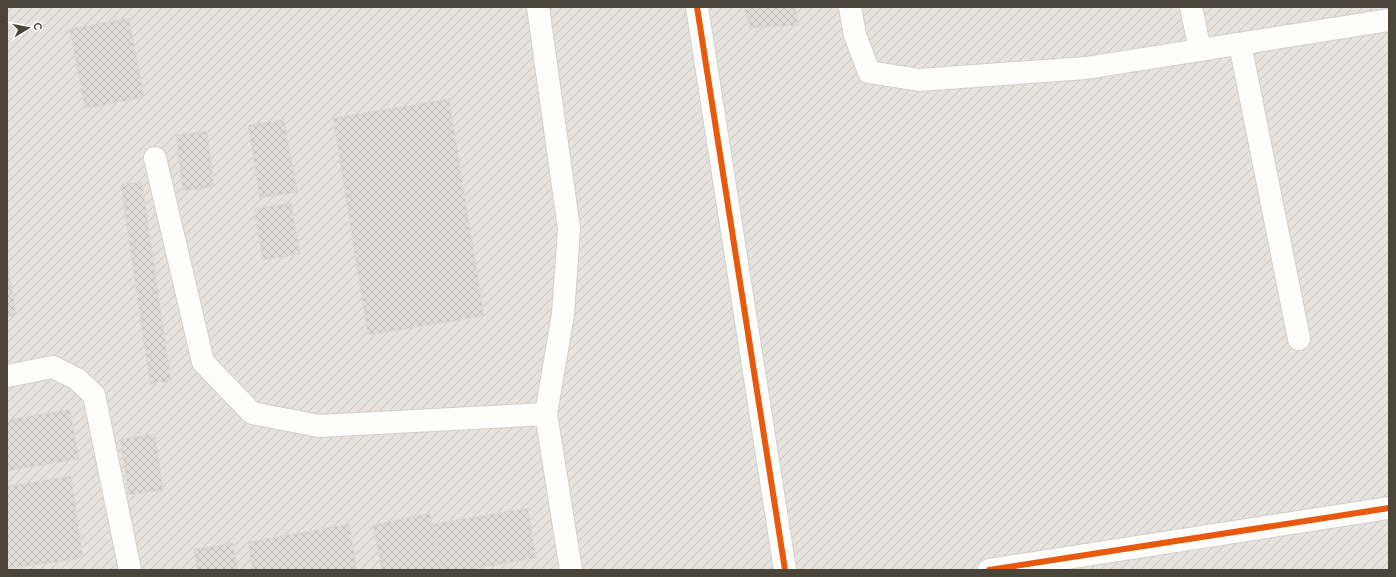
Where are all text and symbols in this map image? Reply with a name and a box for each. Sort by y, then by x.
north arrow [8,8,48,48]
text: С [30,22,44,32]

